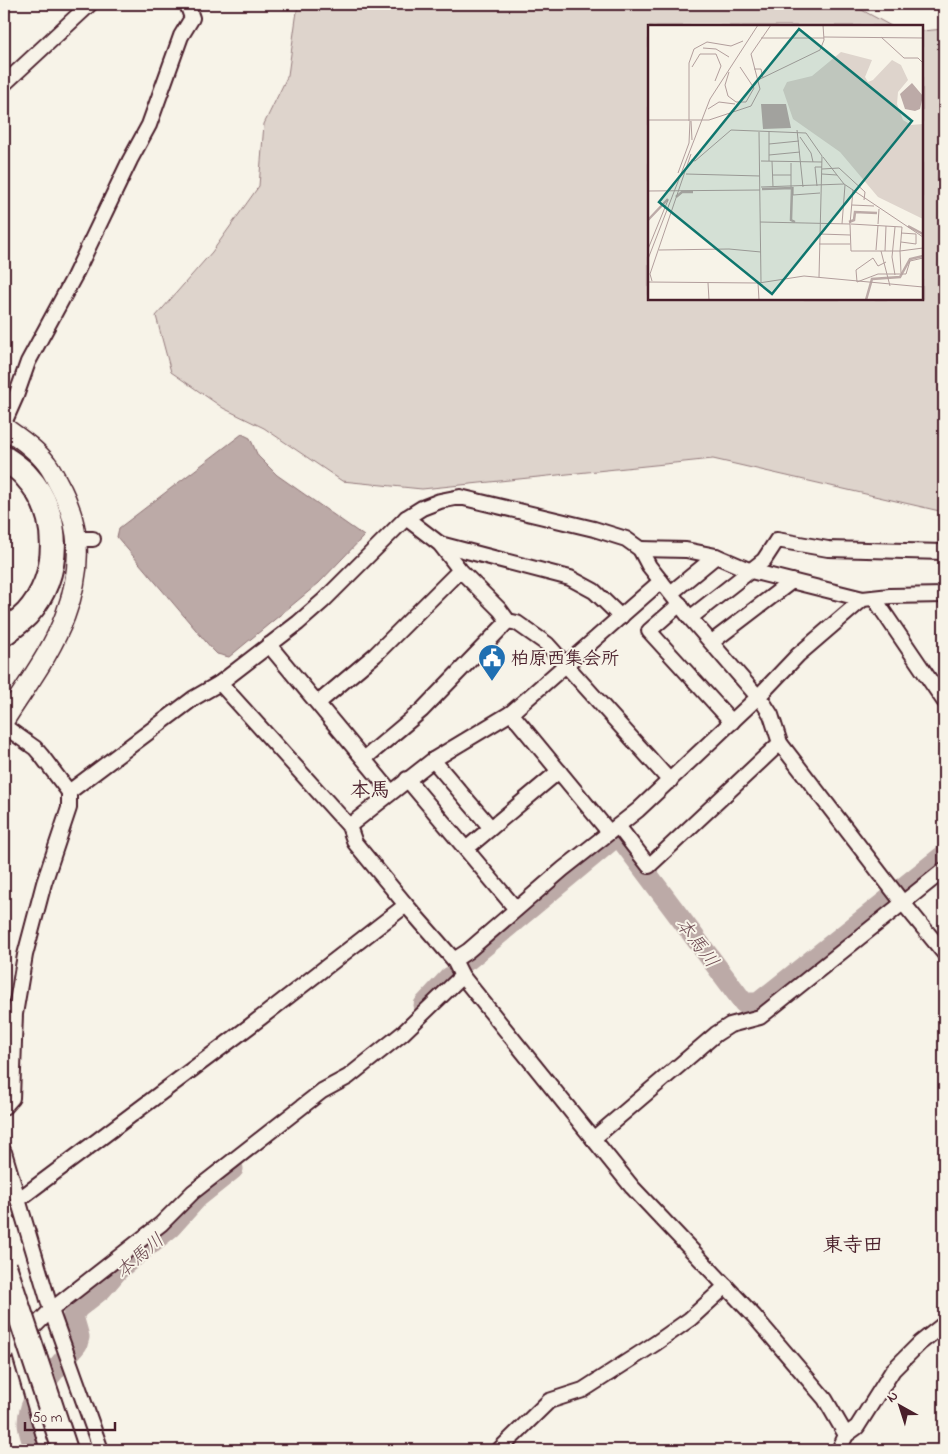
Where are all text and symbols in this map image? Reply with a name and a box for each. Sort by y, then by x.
inset map [648,25,923,300]
public building icon: 柏原西集会所 [477,643,507,682]
place label: 柏原西集会所 [511,647,619,673]
district label: 本馬 [350,777,390,806]
water label: 本馬川 [668,913,724,974]
water label: 本馬川 [110,1228,171,1286]
district label: 東寺田 [823,1232,883,1261]
north arrow [876,1382,926,1432]
text: N [882,1386,903,1408]
scale bar [25,1399,115,1431]
text: 50 m [32,1407,63,1429]

